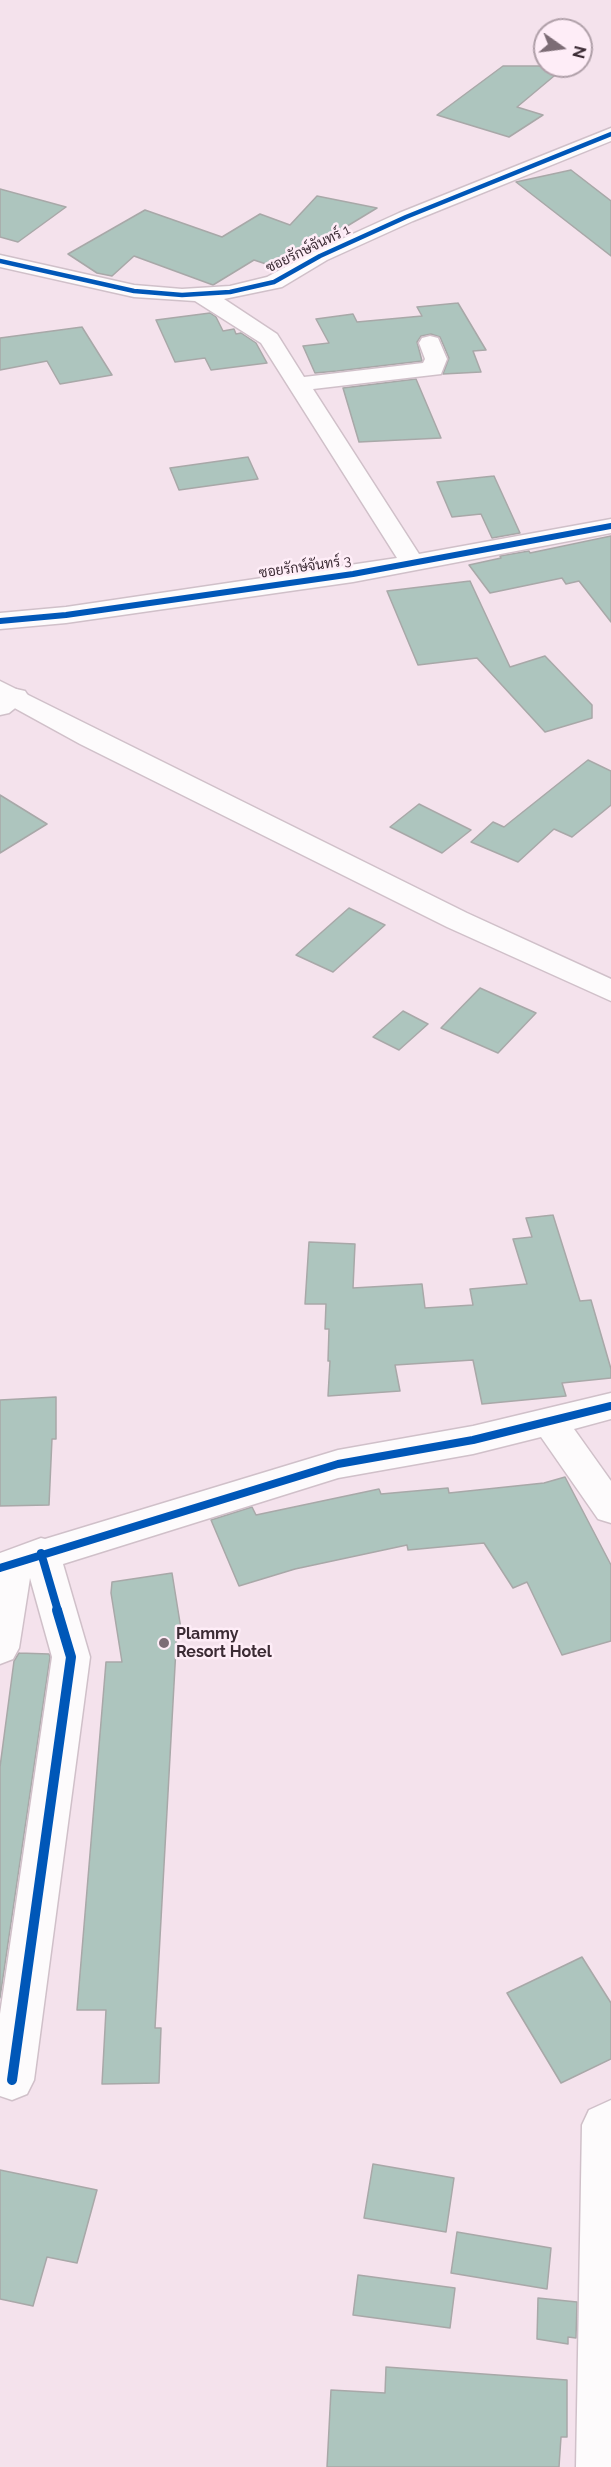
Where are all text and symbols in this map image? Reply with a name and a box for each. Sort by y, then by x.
north arrow [533,18,593,78]
text: N [568,44,590,60]
street label: ซอยรักษ์จันทร์ 1 [263,221,353,277]
street label: ซอยรักษ์จันทร์ 3 [258,552,352,582]
place label: Plammy Resort Hotel [176,1624,272,1662]
marker: Plammy Resort Hotel [157,1636,171,1650]

